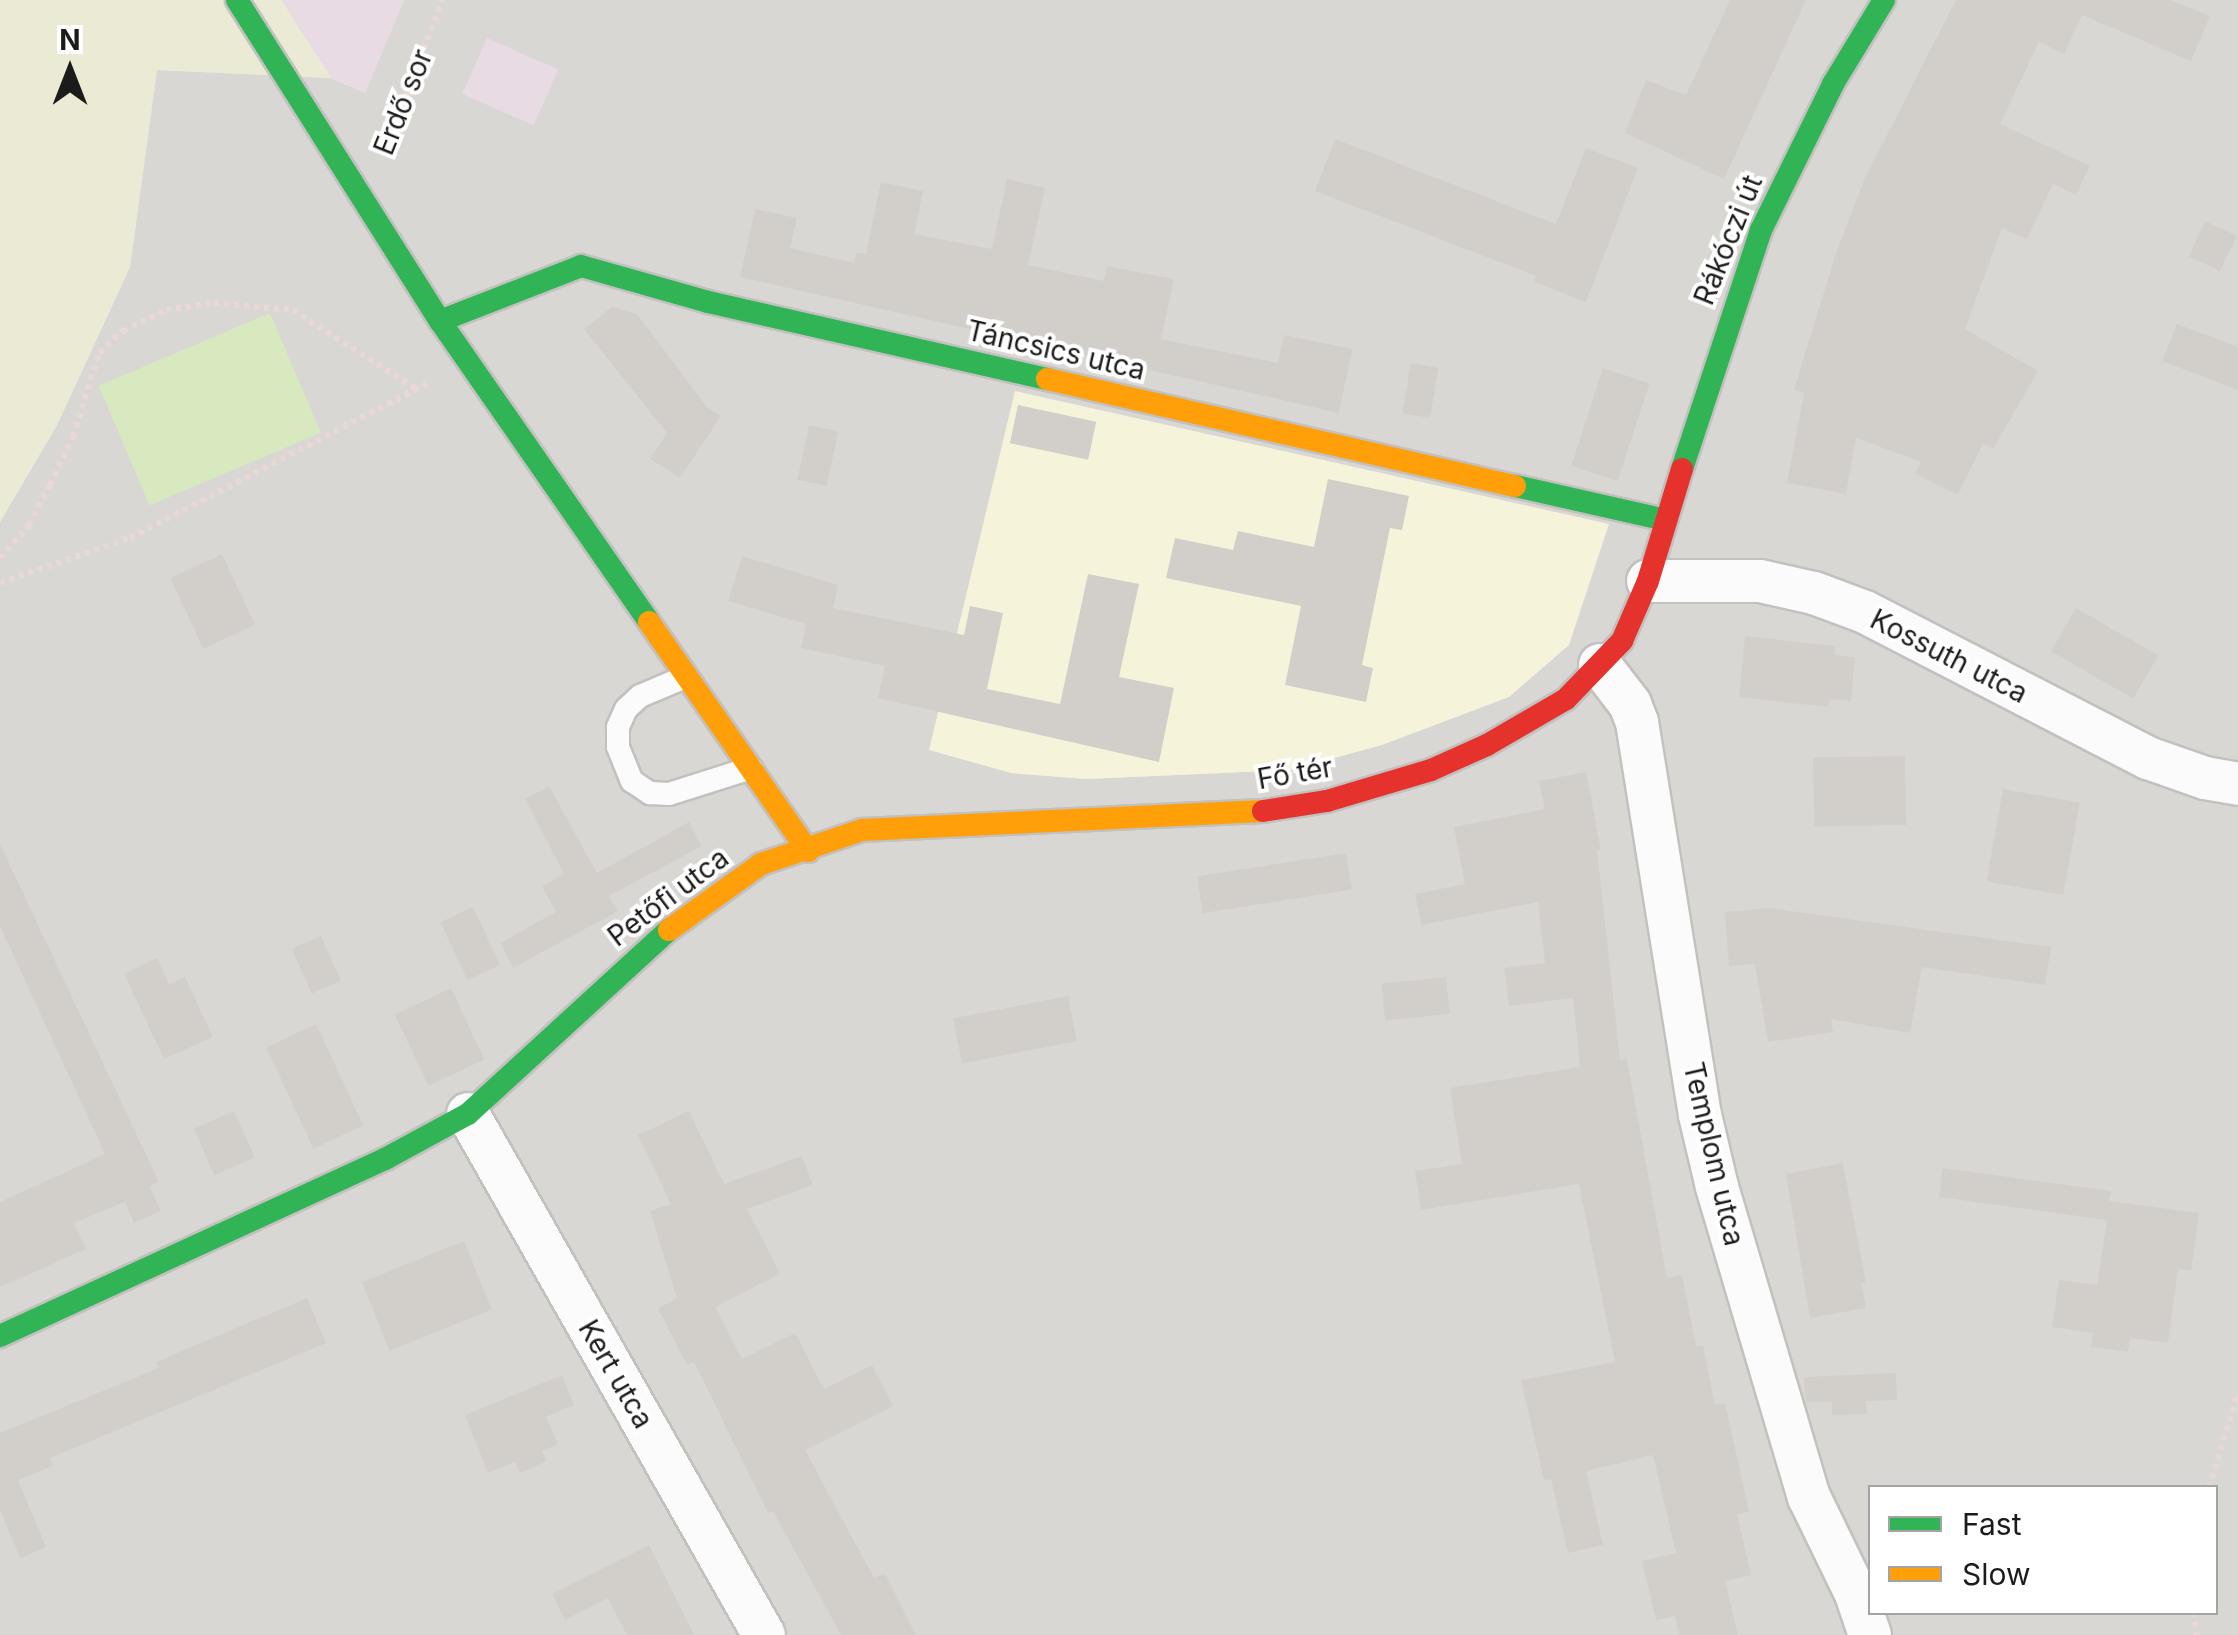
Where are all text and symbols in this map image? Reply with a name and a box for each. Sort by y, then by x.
north arrow [20,20,120,120]
text: N [59,23,81,57]
street label: Erdő sor [367,44,439,160]
street label: Rákóczi út [1687,170,1769,310]
street label: Táncsics utca [964,313,1148,387]
street label: Kossuth utca [1865,602,2033,710]
street label: Fő tér [1255,750,1335,796]
street label: Petőfi utca [601,841,735,953]
street label: Templom utca [1677,1059,1751,1249]
street label: Kert utca [572,1314,660,1434]
legend [1868,1485,2218,1615]
text: Fast [1962,1506,2021,1542]
text: Slow [1962,1556,2031,1592]

